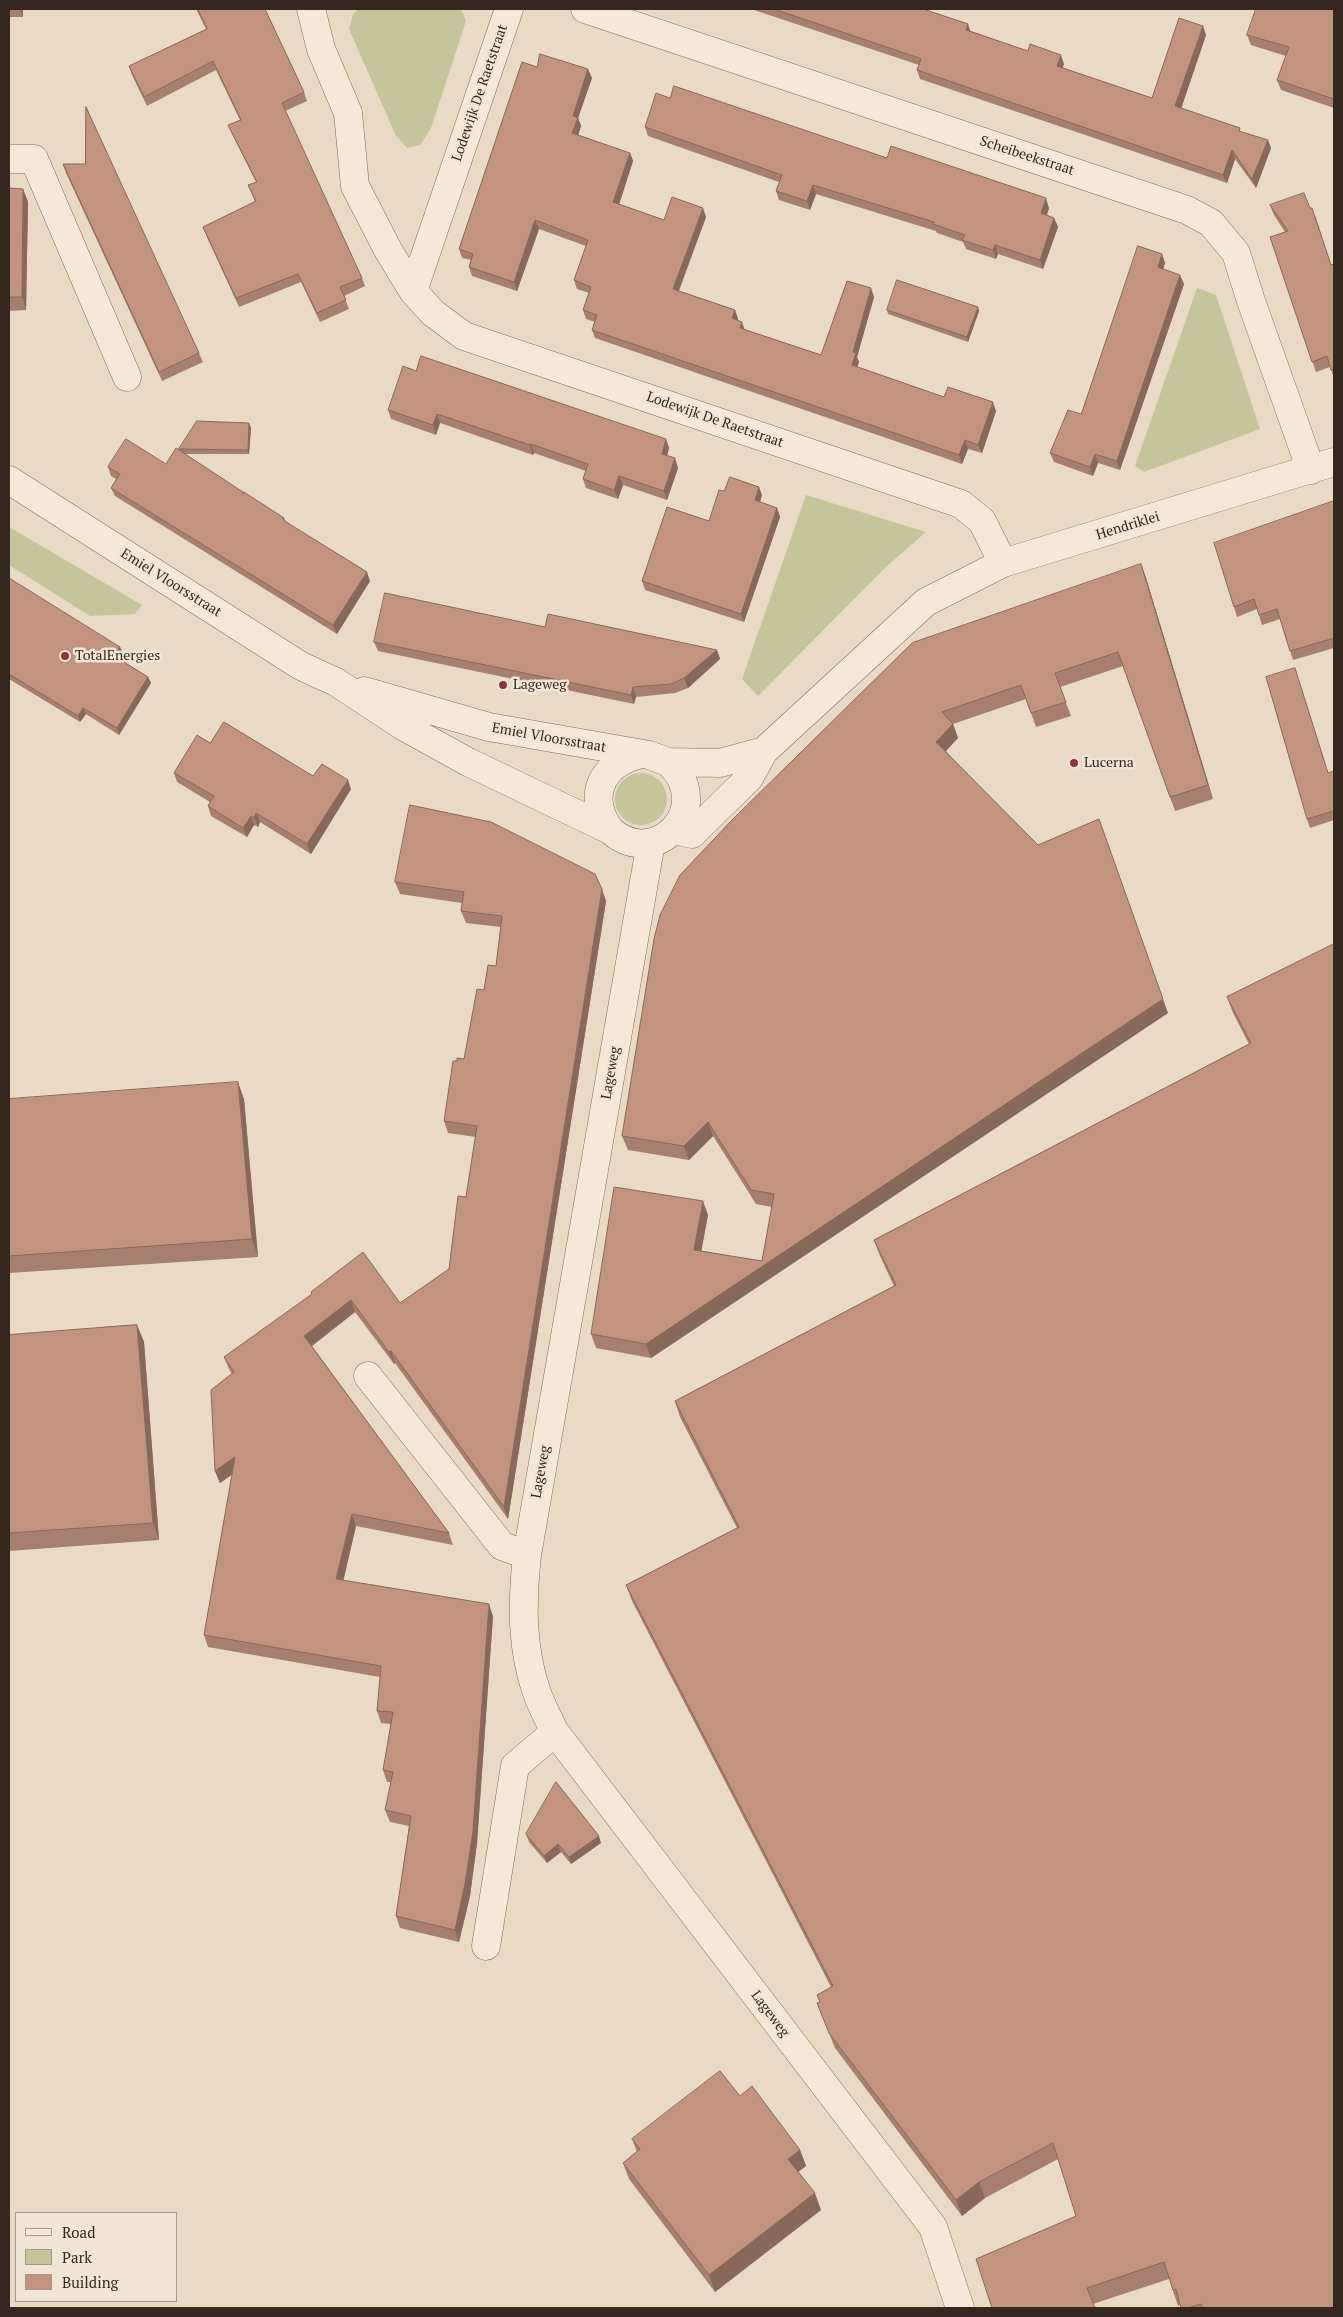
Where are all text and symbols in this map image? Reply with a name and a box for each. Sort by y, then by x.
street label: Lodewijk De Raetstraat [449,22,511,164]
street label: Scheibeekstraat [978,133,1076,179]
street label: Lodewijk De Raetstraat [644,389,786,451]
street label: Hendriklei [1094,508,1162,544]
street label: Emiel Vloorsstraat [117,545,225,621]
place label: TotalEnergies [75,648,160,664]
marker: TotalEnergies [59,650,71,662]
place label: Lageweg [513,677,567,693]
marker: Lageweg [497,679,509,691]
street label: Emiel Vloorsstraat [491,720,607,756]
place label: Lucerna [1084,755,1134,771]
marker: Lucerna [1068,757,1080,769]
street label: Lageweg [598,1045,624,1101]
street label: Lageweg [528,1444,554,1500]
street label: Lageweg [747,1988,793,2040]
legend [15,2212,178,2302]
text: Road [62,2222,95,2242]
text: Park [62,2247,92,2267]
text: Building [62,2272,119,2292]

